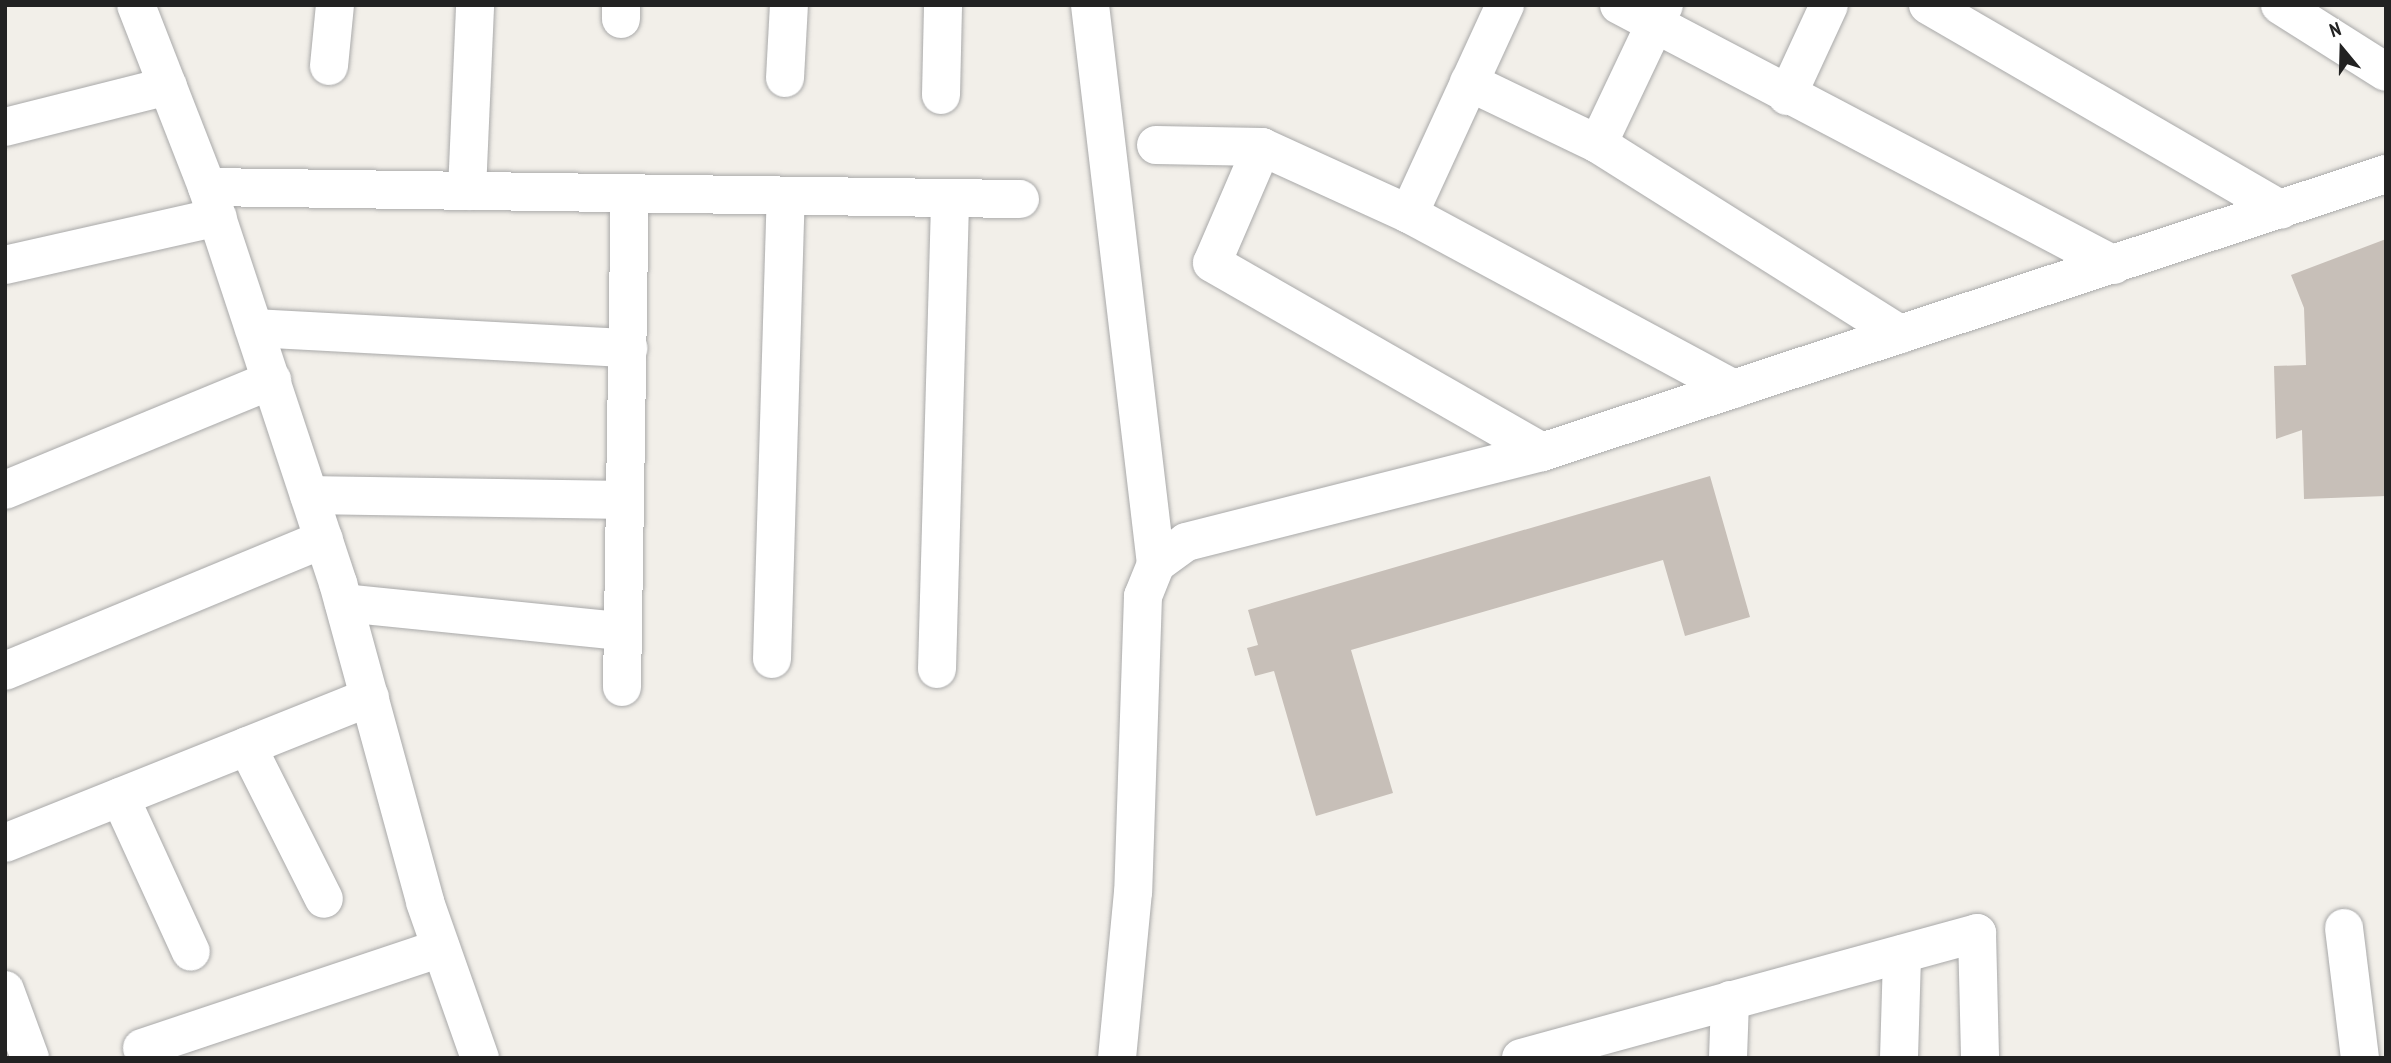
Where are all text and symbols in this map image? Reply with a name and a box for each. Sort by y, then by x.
north arrow [2307,14,2377,84]
text: N [2326,16,2344,42]

